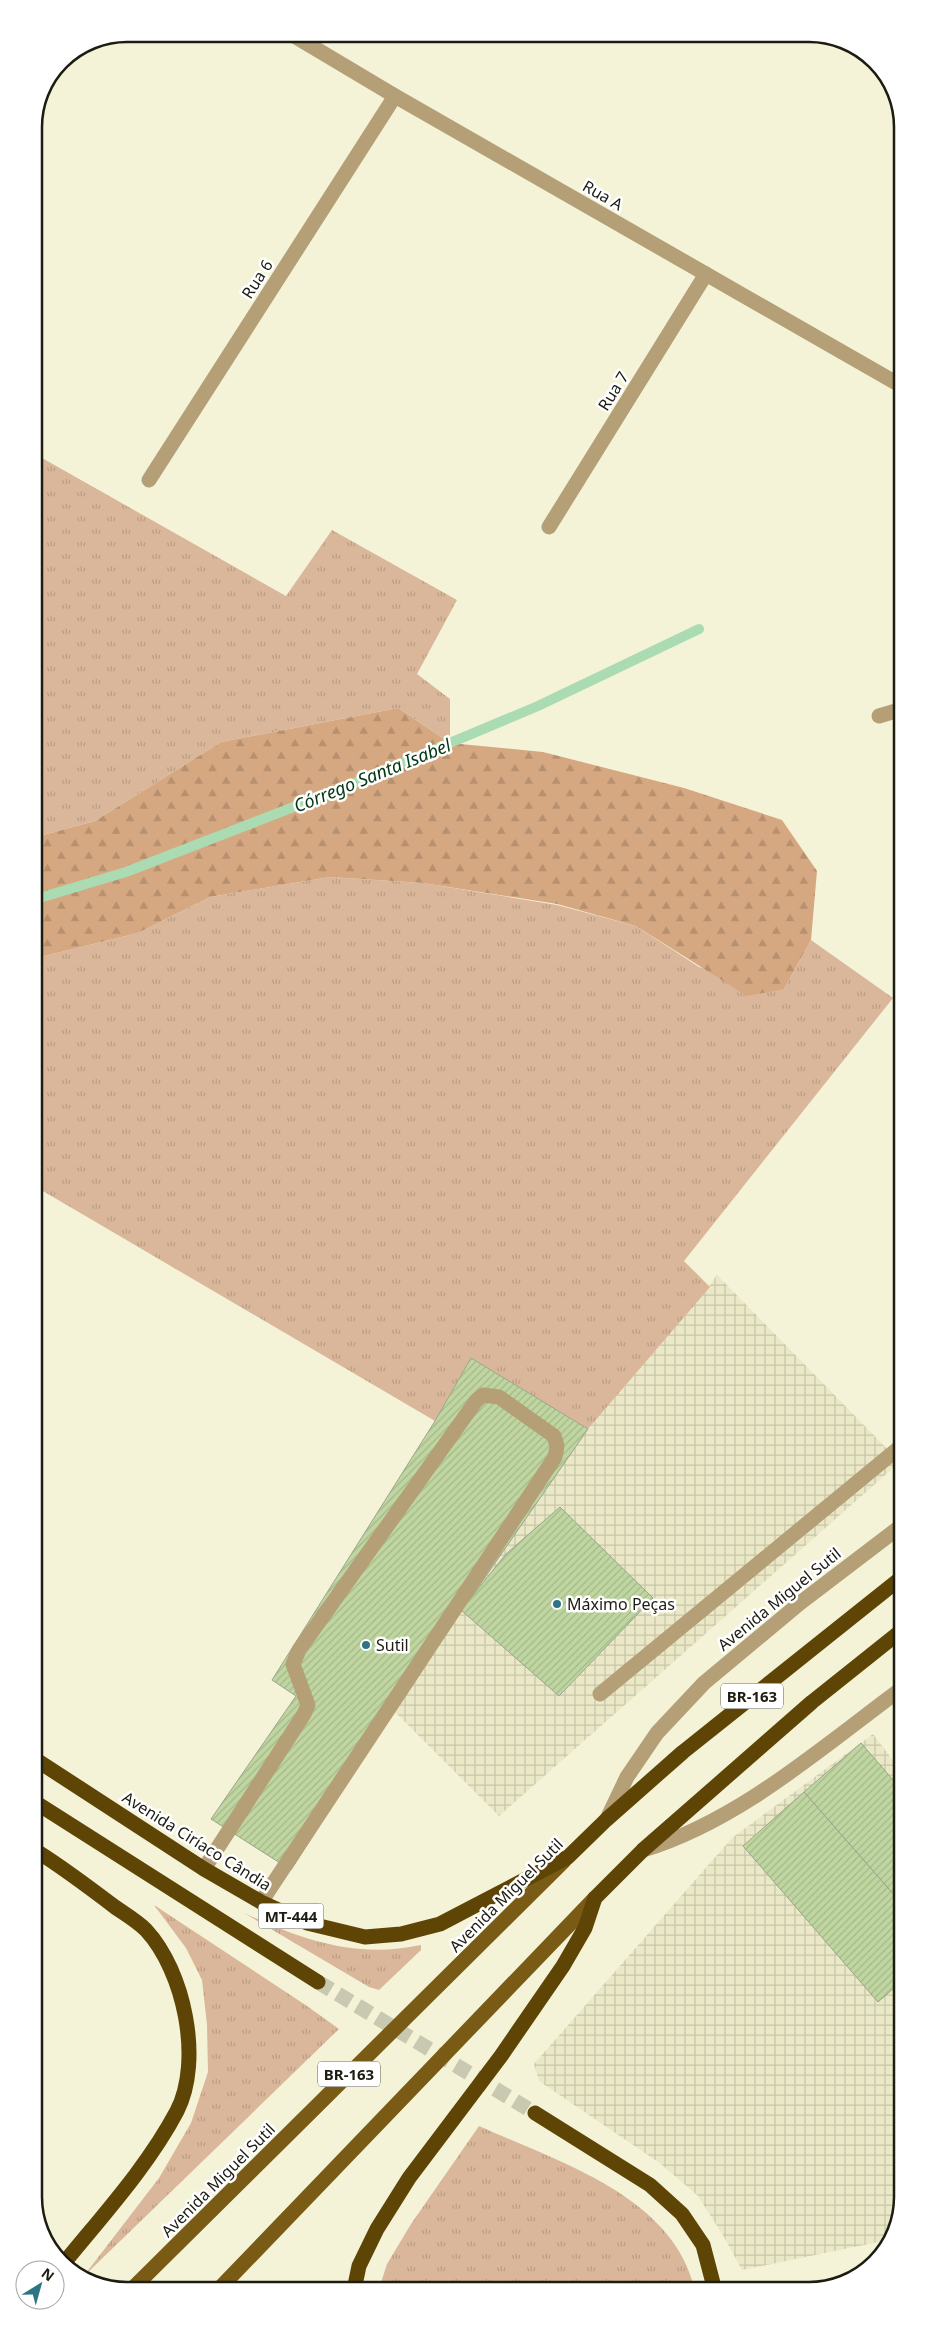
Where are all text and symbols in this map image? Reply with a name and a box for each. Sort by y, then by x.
street label: Rua A [579,175,628,216]
street label: Rua 6 [236,255,278,303]
street label: Rua 7 [593,367,633,415]
water label: Córrego Santa Isabel [290,732,454,817]
street label: Avenida Miguel Sutil [713,1542,845,1656]
place label: Máximo Peças [567,1593,675,1615]
marker: Máximo Peças [551,1598,563,1610]
place label: Sutil [376,1634,409,1656]
marker: Sutil [360,1639,372,1651]
road number: BR-163 [721,1684,783,1708]
street label: Avenida Ciríaco Cândia [118,1786,276,1896]
street label: Avenida Miguel Sutil [444,1833,568,1957]
road number: MT-444 [258,1904,324,1928]
road number: BR-163 [318,2062,380,2086]
street label: Avenida Miguel Sutil [156,2118,280,2242]
north arrow [15,2260,65,2310]
text: N [38,2263,58,2285]

